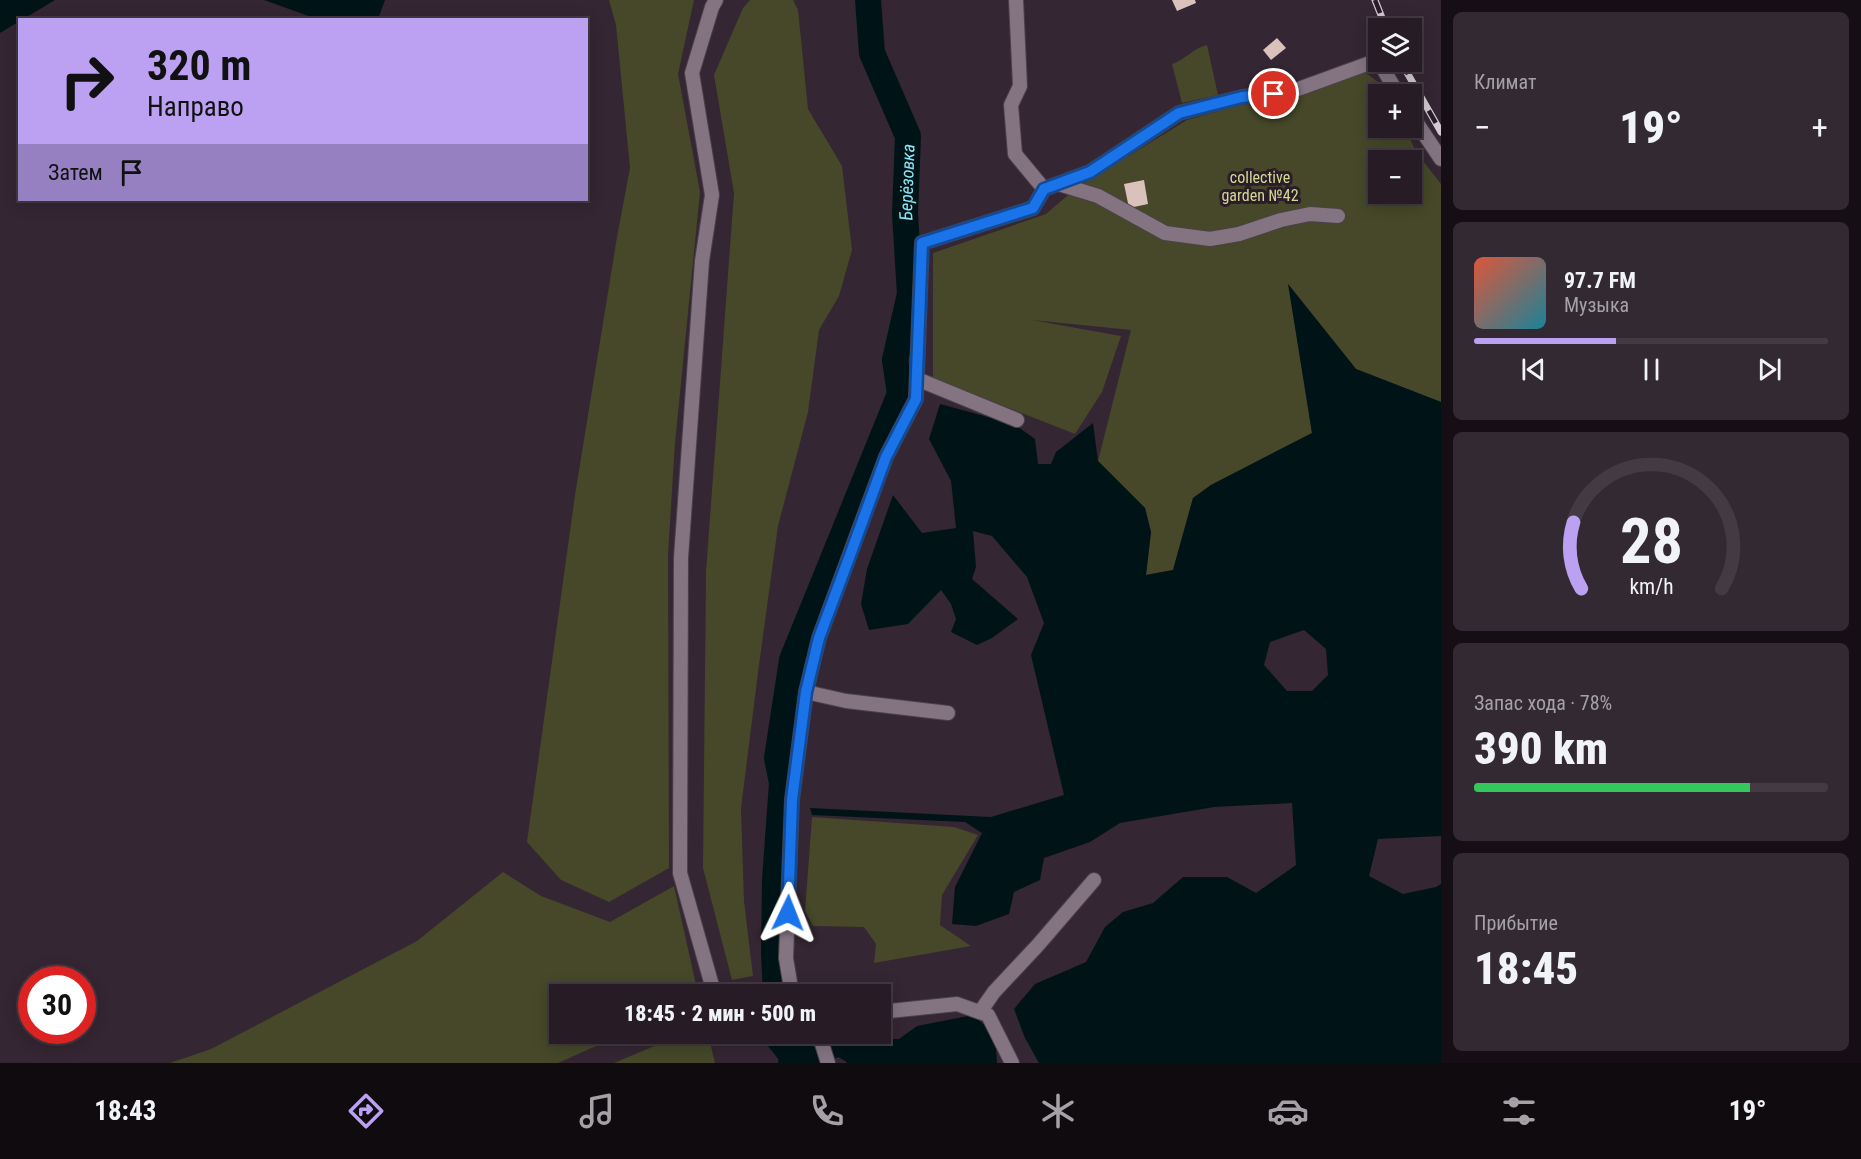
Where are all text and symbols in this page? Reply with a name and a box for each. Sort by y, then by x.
map controls [1368,18,1422,204]
button: layers [1368,18,1422,72]
text: 320 m [147,41,252,90]
icon: right [48,42,126,120]
pin [1248,68,1299,119]
text: Климат [1474,70,1536,94]
icon: arrive [1257,77,1290,110]
button: + [1368,84,1422,138]
text: Направо [147,91,244,123]
text: 19° [1619,101,1683,154]
text: − [1474,108,1491,147]
text: + [1812,108,1828,147]
water label: Берёзовка [894,143,918,221]
button: − [1368,150,1422,204]
icon: arrive [115,156,148,189]
text: Затем [48,160,103,185]
park label: collective garden №42 [1221,168,1299,205]
text: 97.7 FM [1564,268,1636,293]
text: Музыка [1564,293,1629,317]
icon: previous [1517,353,1550,386]
icon: pause [1635,353,1668,386]
icon: next [1753,353,1786,386]
text: 28 [1619,505,1683,578]
text: km/h [1629,574,1673,599]
text: Запас хода · 78% [1474,691,1612,715]
text: 390 km [1474,722,1608,775]
position arrow [756,881,820,945]
text: Прибытие [1474,911,1558,935]
text: 18:45 [1474,942,1578,995]
speed limit sign: 30 [18,966,96,1044]
text: 18:45 · 2 мин · 500 m [624,1001,816,1026]
icon: directions [345,1090,387,1132]
icon: music [576,1090,618,1132]
icon: phone [806,1090,848,1132]
icon: climate [1037,1090,1079,1132]
icon: car [1267,1090,1309,1132]
icon: filters [1498,1090,1540,1132]
text: 18:43 [94,1095,156,1127]
text: 19° [1729,1095,1767,1127]

